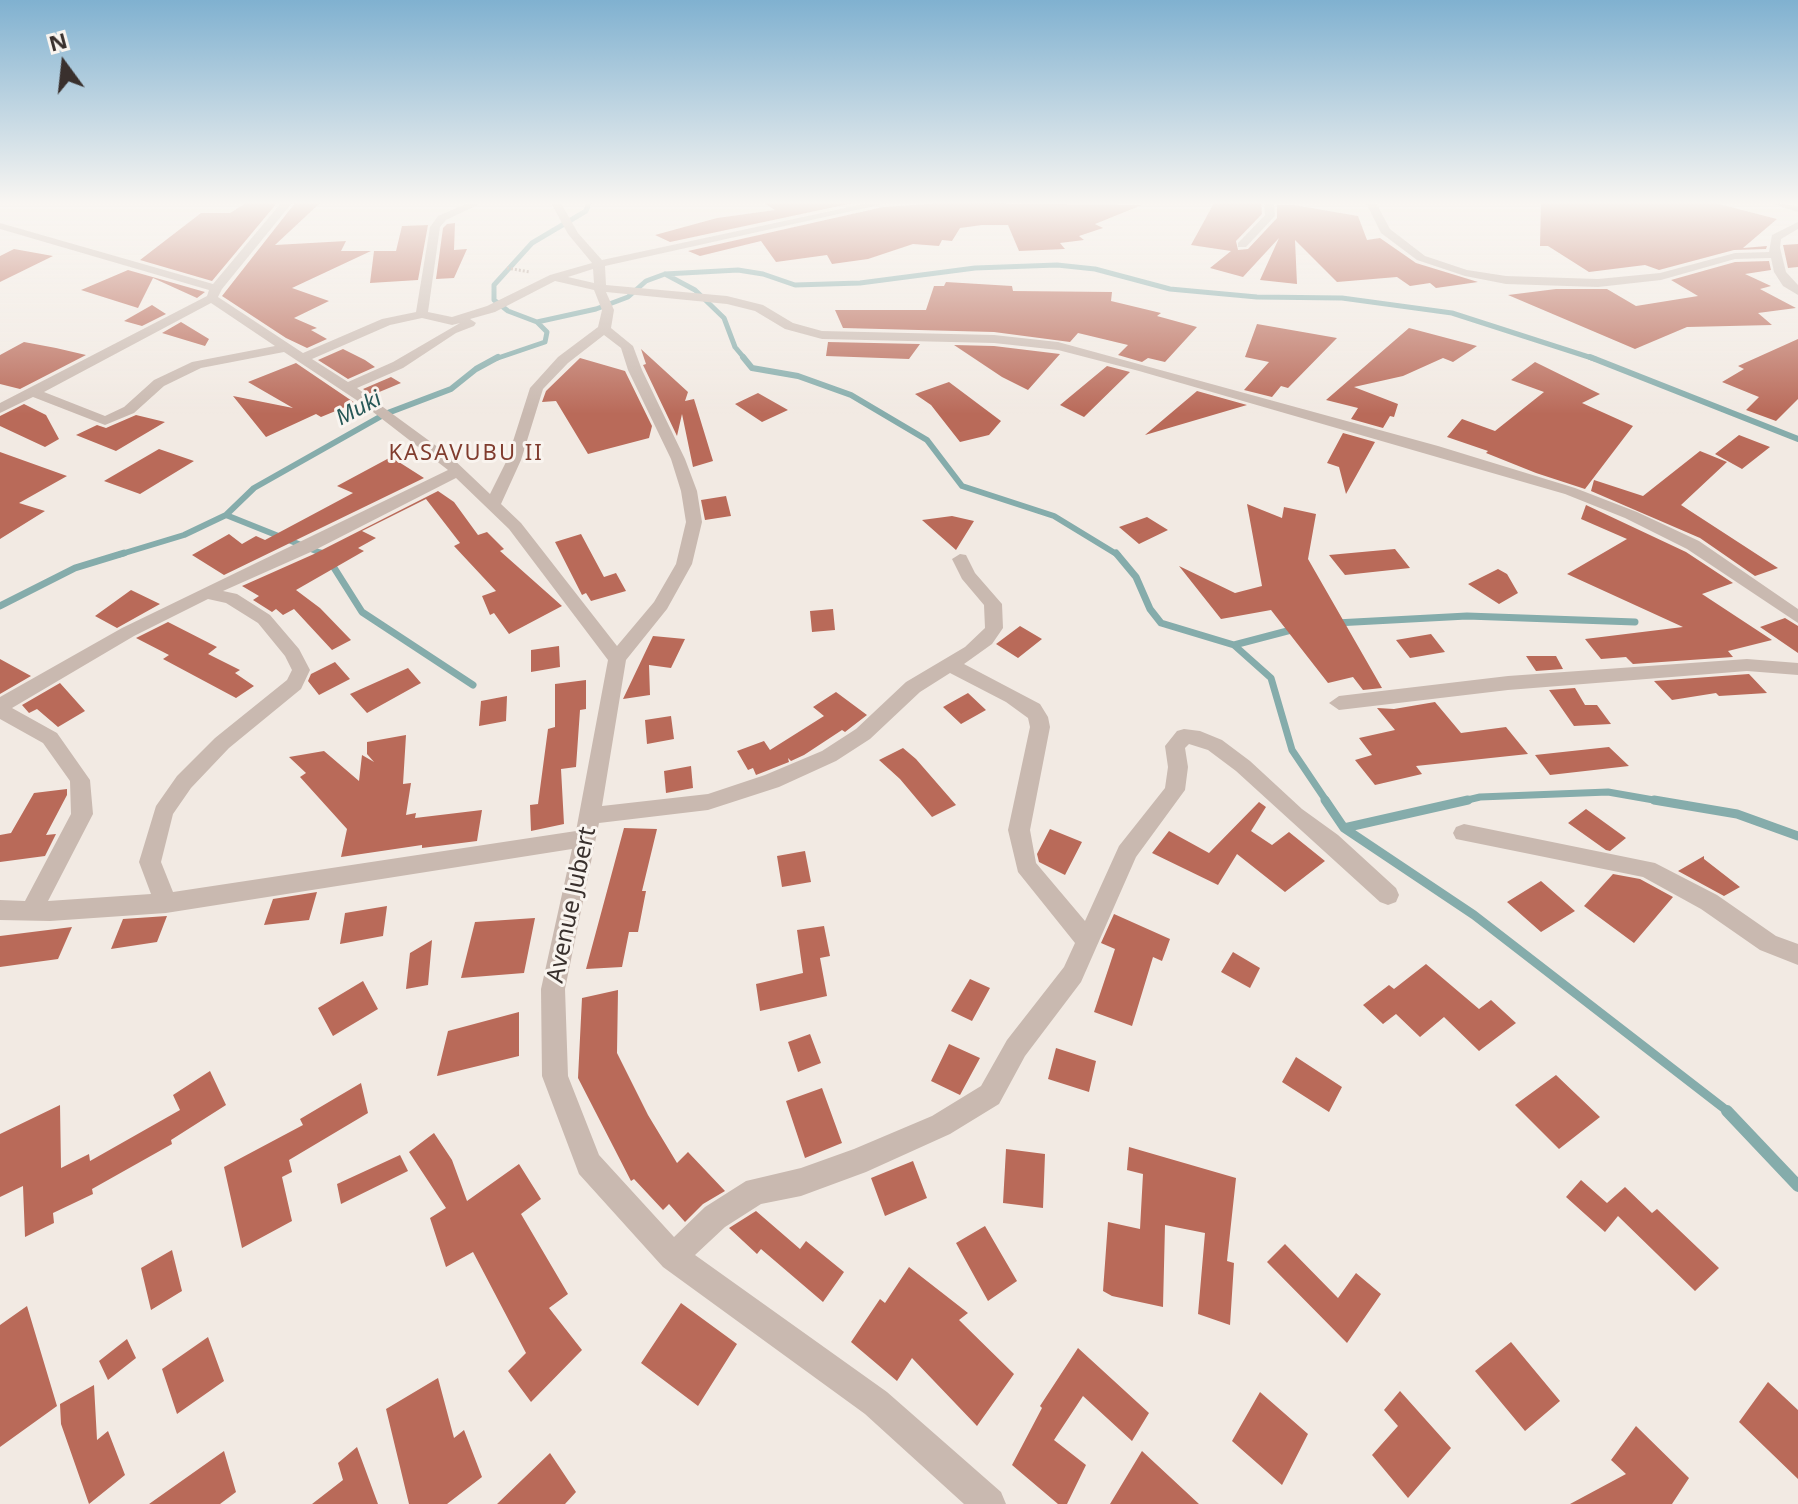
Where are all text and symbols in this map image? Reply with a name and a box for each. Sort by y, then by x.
north arrow [24,24,104,104]
text: N [45,24,70,58]
water label: Muki [332,386,386,432]
district label: KASAVUBU II [388,441,544,467]
street label: Avenue Jubert [541,824,603,986]

